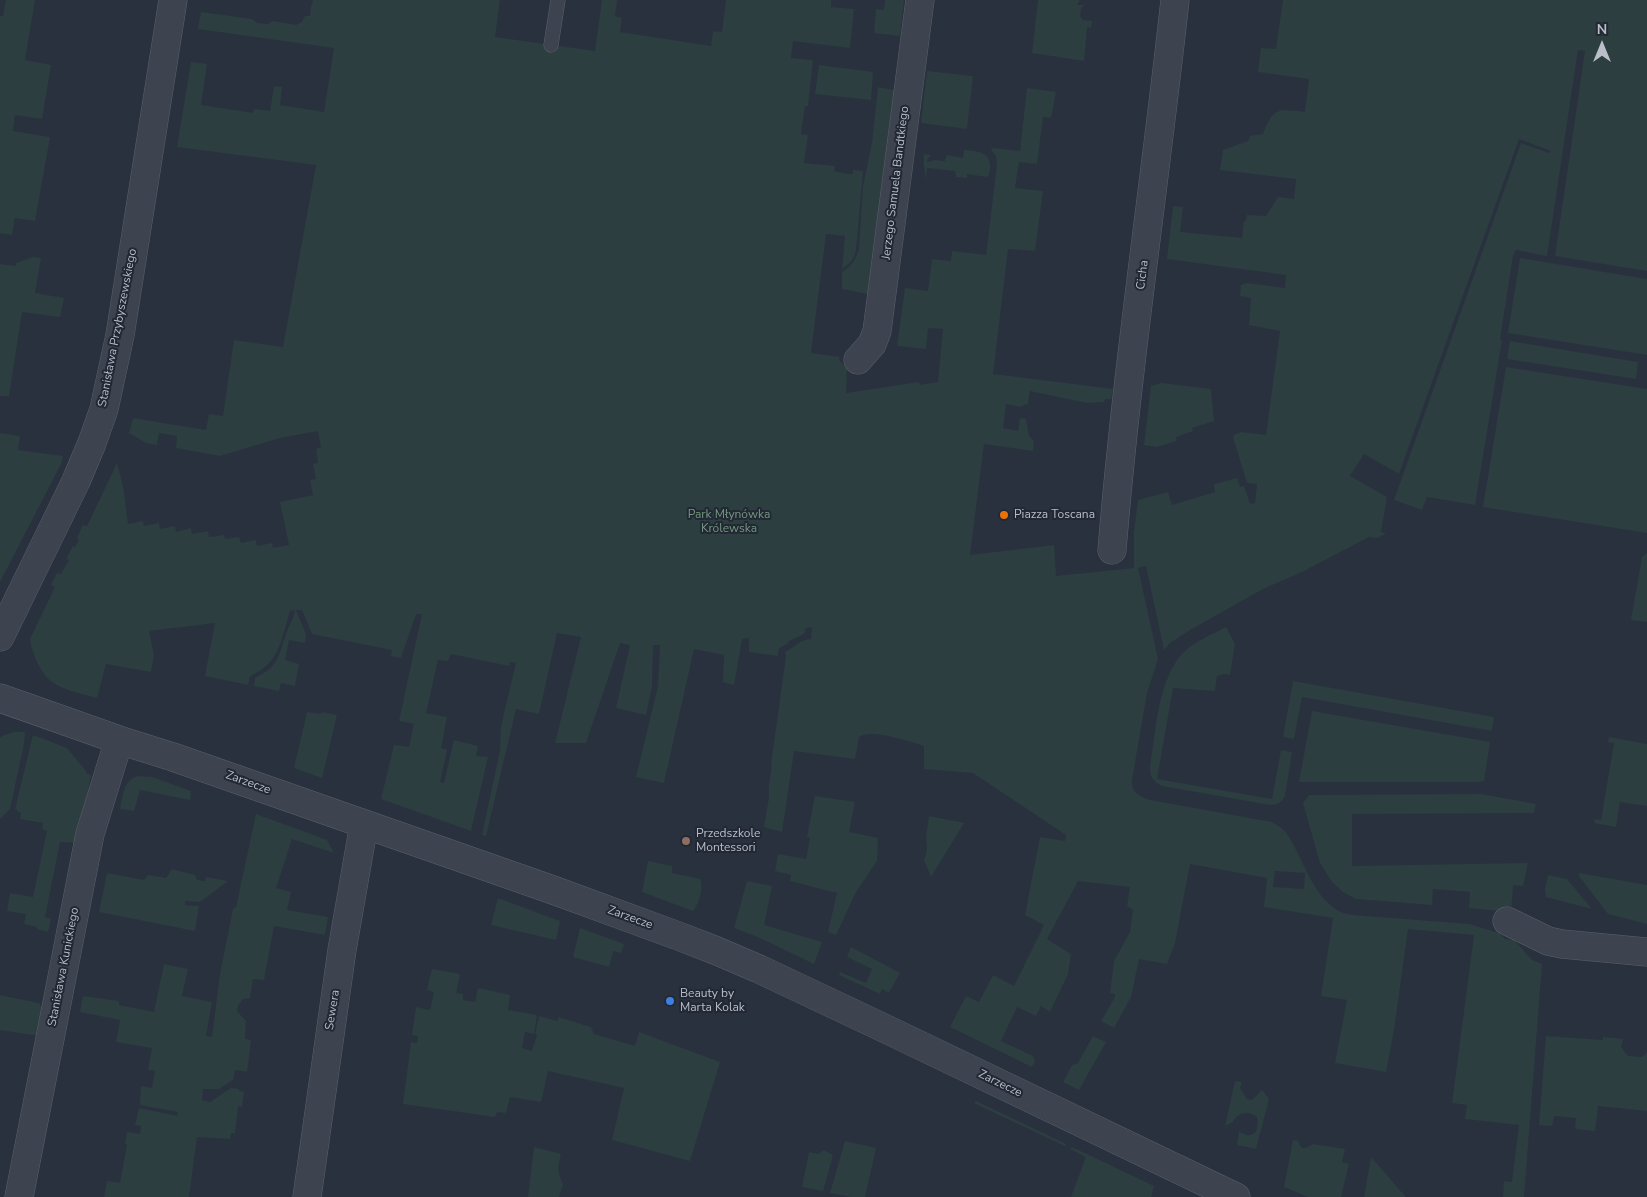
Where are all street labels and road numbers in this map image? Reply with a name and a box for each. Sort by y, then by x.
street label: Jerzego Samuela Bandtkiego [879,105,913,261]
street label: Stanisława Przybyszewskiego [96,248,140,408]
street label: Cicha [1134,259,1152,291]
street label: Zarzecze [224,768,272,798]
street label: Zarzecze [606,903,654,933]
street label: Stanisława Kunickiego [45,906,83,1028]
street label: Sewera [323,989,343,1031]
street label: Zarzecze [976,1067,1024,1101]

